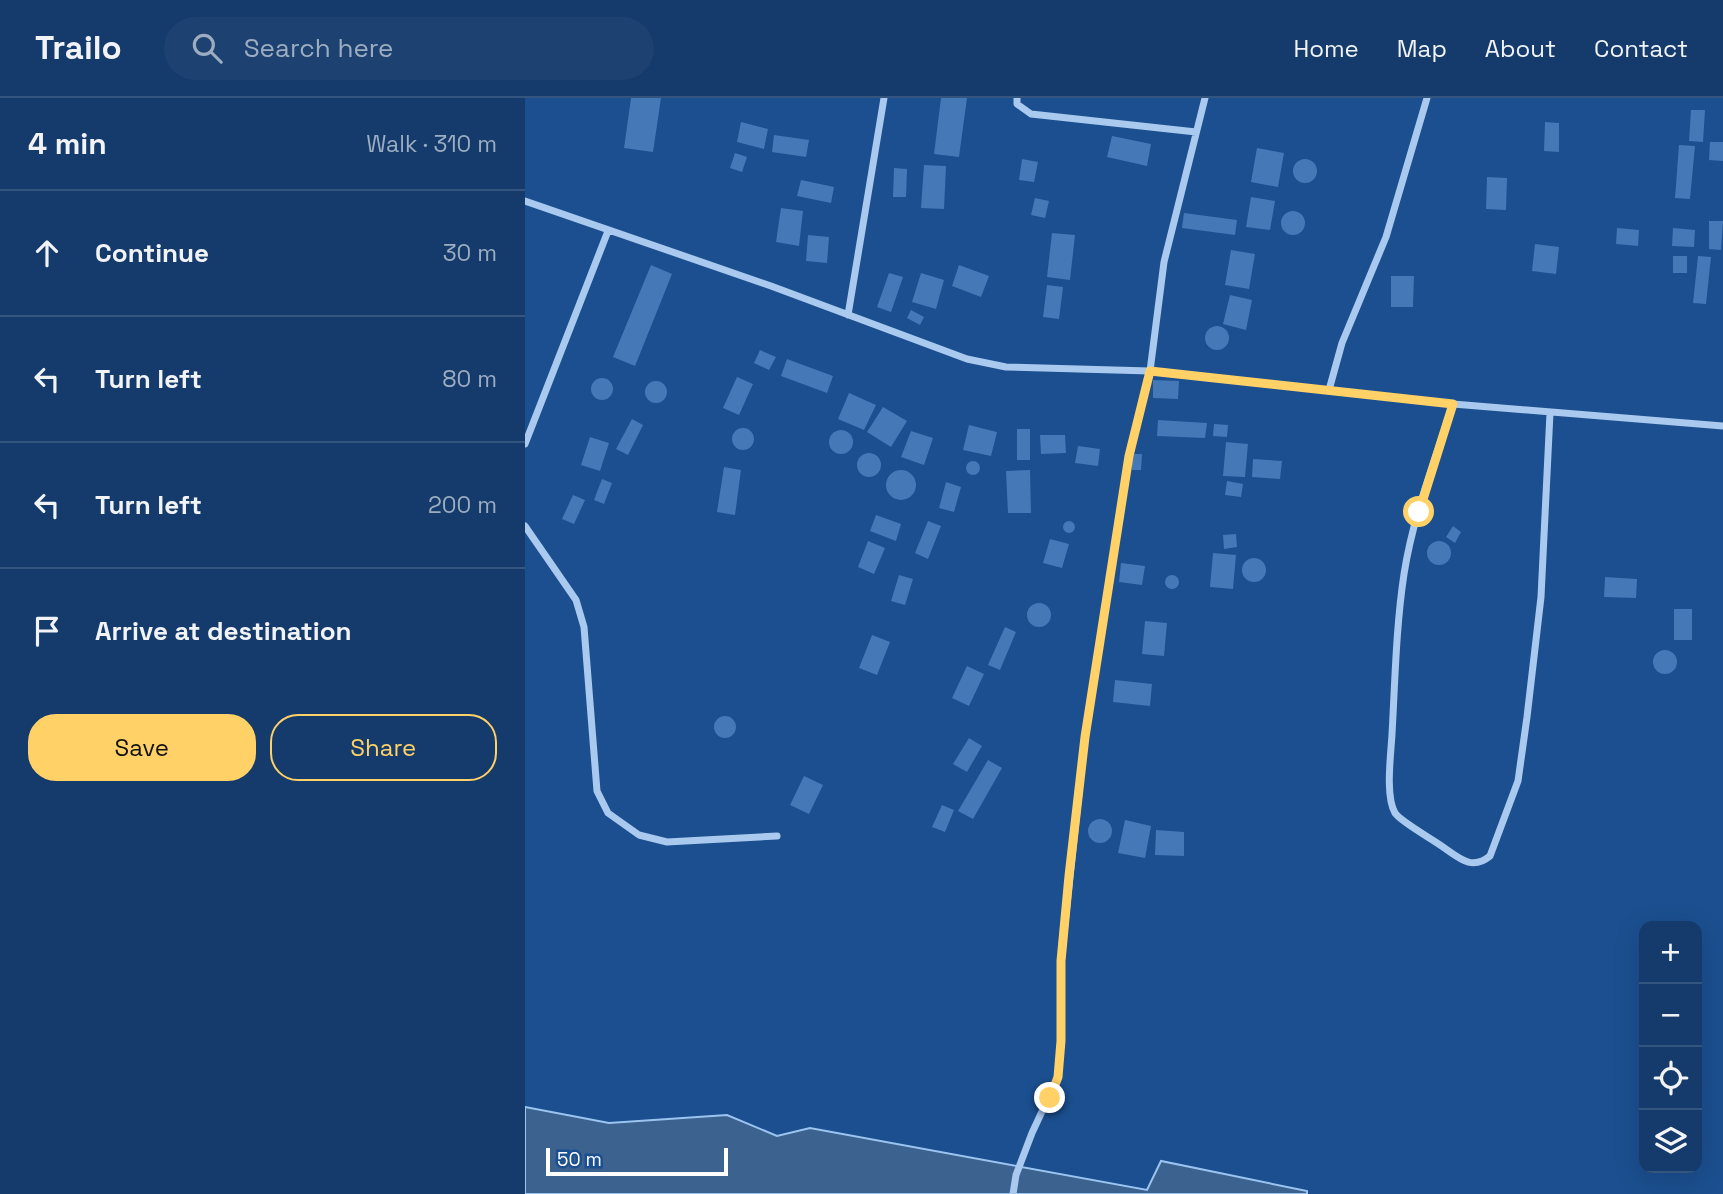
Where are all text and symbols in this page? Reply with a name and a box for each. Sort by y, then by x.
search box [164,17,654,80]
text: Trailo [35,27,122,69]
icon: search [188,29,226,67]
text: Search here [244,31,394,65]
text: Home [1293,33,1359,64]
text: Map [1397,33,1447,64]
text: About [1485,33,1556,64]
text: Contact [1594,33,1688,64]
text: 4 min [28,124,107,163]
text: Walk · 310 m [366,129,497,159]
icon: ahead [28,234,66,272]
text: Continue [95,236,209,270]
text: 30 m [443,238,497,268]
icon: left [28,360,66,398]
text: Turn left [95,362,202,396]
text: 80 m [442,364,497,394]
icon: left [28,486,66,524]
text: Turn left [95,488,202,522]
text: 200 m [428,490,497,520]
route start [1403,496,1434,527]
icon: arrive [28,612,66,650]
text: Arrive at destination [95,614,352,648]
button: Save [28,714,256,781]
button: Share [270,714,497,781]
map controls [1639,921,1702,1173]
button: + [1639,921,1702,984]
button: − [1639,984,1702,1047]
button: locate [1639,1047,1702,1110]
route end [1034,1082,1065,1113]
button: layers [1639,1110,1702,1173]
scale bar [546,1145,728,1177]
text: 50 m [557,1147,602,1172]

